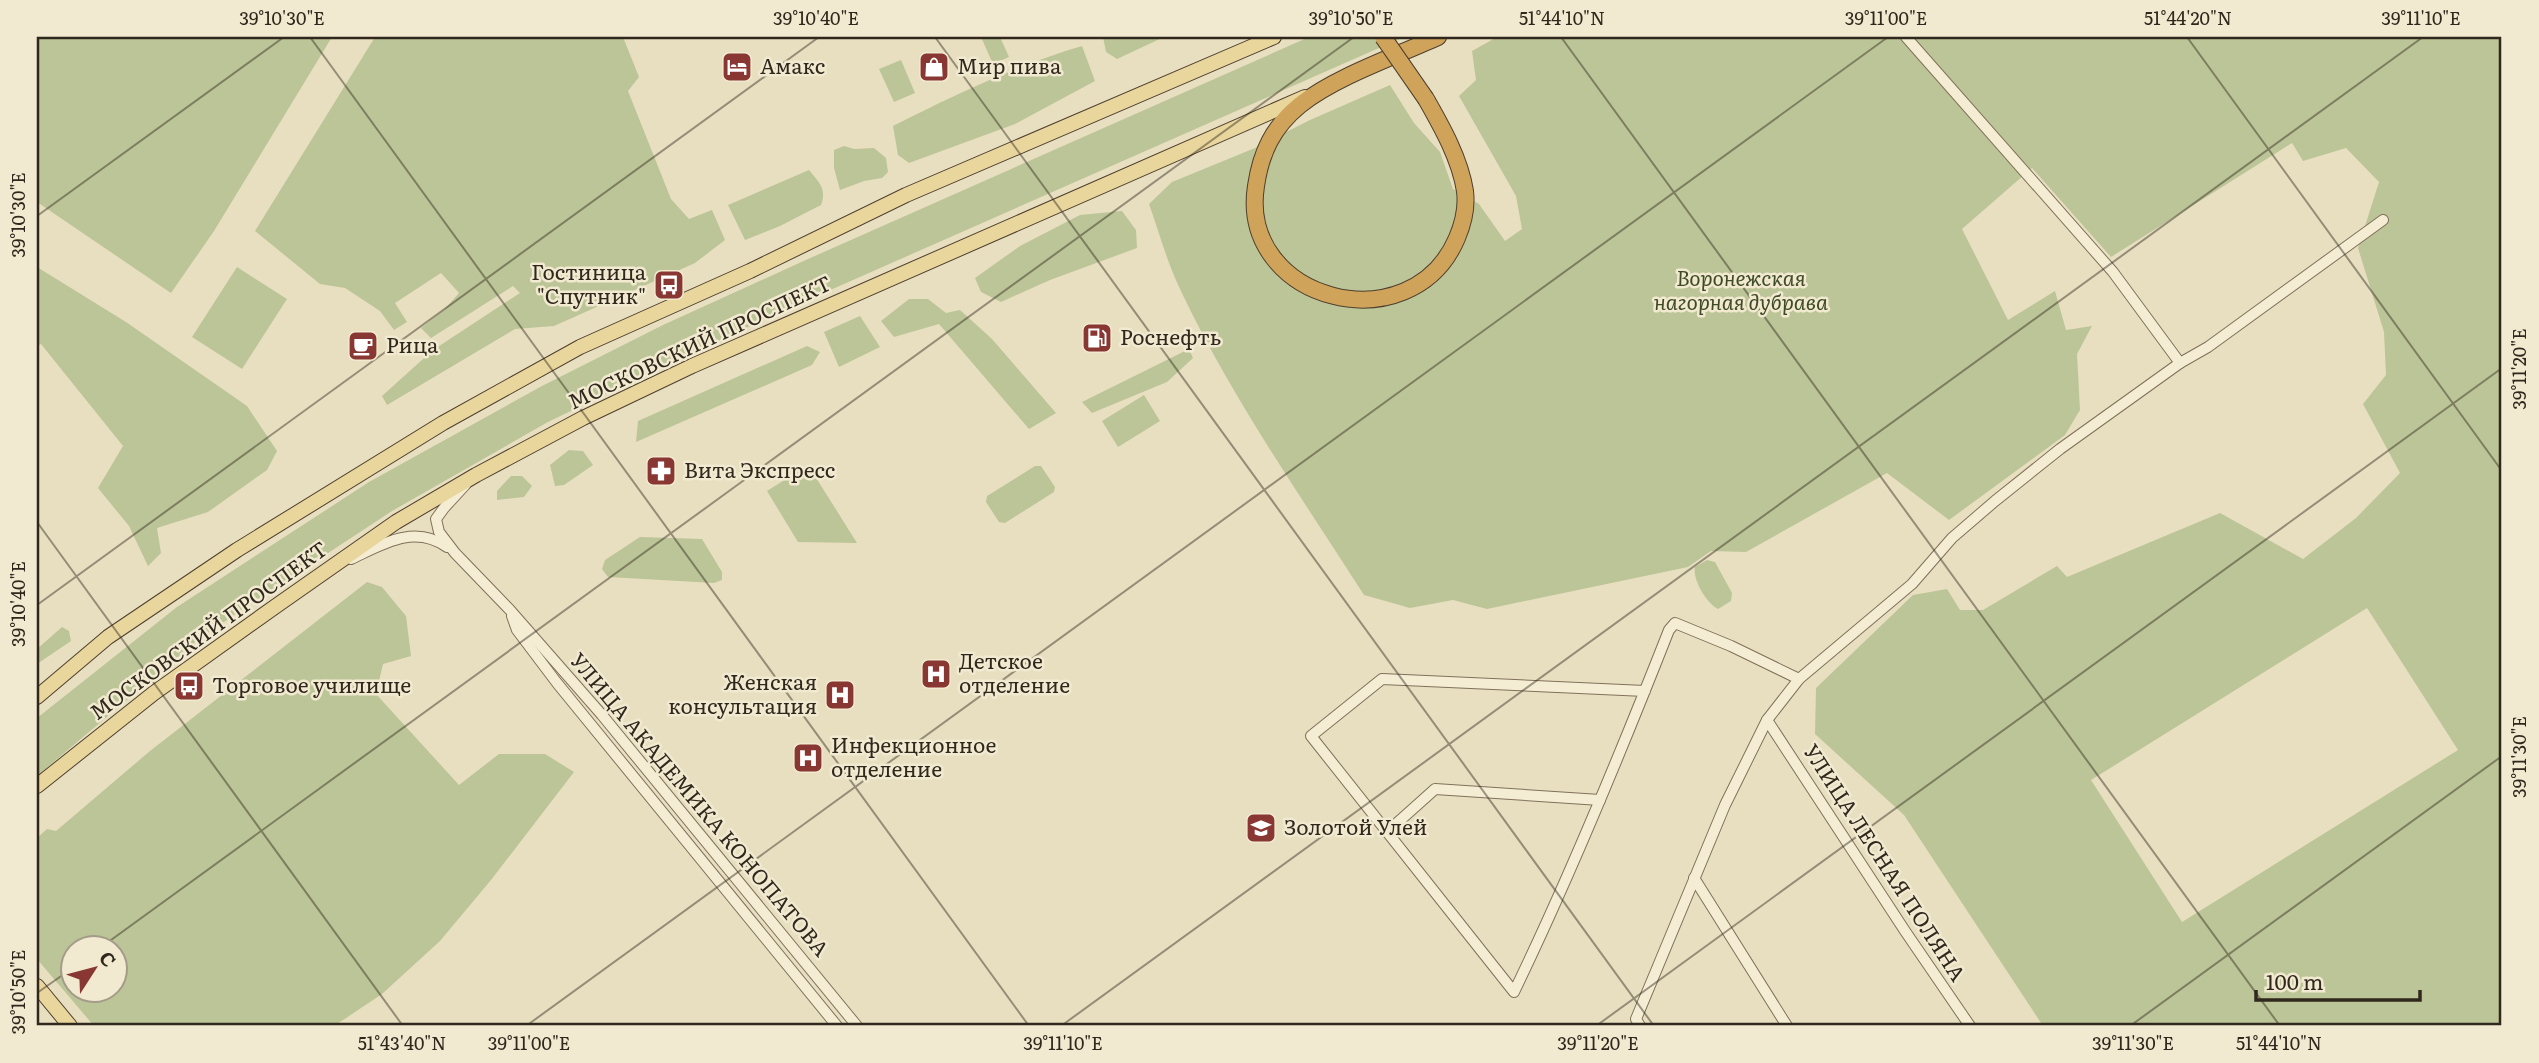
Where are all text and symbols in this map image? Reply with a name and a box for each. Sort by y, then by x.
text: 39°10'30"E [239,4,325,31]
text: 39°10'40"E [773,4,859,31]
text: 39°10'50"E [1308,4,1394,31]
text: 51°44'10"N [1519,4,1605,31]
text: 39°11'00"E [1845,4,1927,31]
text: 51°44'20"N [2144,4,2232,31]
text: 39°11'10"E [2381,4,2461,31]
place label: Амакс [760,49,825,80]
place label: Мир пива [957,49,1062,80]
hotel icon: Амакс [720,50,754,84]
shop icon: Мир пива [917,50,951,84]
text: 39°10'30"E [4,172,31,258]
place label: Гостиница "Спутник" [531,255,647,310]
park label: Воронежская нагорная дубрава [1654,261,1828,316]
street label: МОСКОВСКИЙ ПРОСПЕКТ [562,266,836,415]
bus stop icon: Гостиница "Спутник" [652,268,686,302]
place label: Роснефть [1120,320,1221,351]
fuel station icon: Роснефть [1080,321,1114,355]
place label: Рица [386,328,439,359]
text: 39°11'20"E [2505,328,2532,410]
cafe icon: Рица [346,329,380,363]
place label: Вита Экспресс [684,453,835,484]
pharmacy icon: Вита Экспресс [644,454,678,488]
street label: МОСКОВСКИЙ ПРОСПЕКТ [82,532,333,726]
text: 39°10'40"E [4,561,31,647]
place label: Детское отделение [959,644,1070,699]
street label: УЛИЦА АКАДЕМИКА КОНОПАТОВА [564,645,838,963]
hospital icon: Детское отделение [919,657,953,691]
place label: Женская консультация [668,665,817,720]
place label: Торговое училище [212,668,411,699]
bus stop icon: Торговое училище [172,669,206,703]
hospital icon: Женская консультация [823,678,857,712]
text: 39°11'30"E [2505,716,2532,798]
place label: Инфекционное отделение [831,728,996,783]
street label: УЛИЦА ЛЕСНАЯ ПОЛЯНА [1797,737,1975,987]
hospital icon: Инфекционное отделение [791,741,825,775]
place label: Золотой Улей [1284,810,1427,841]
school or university icon: Золотой Улей [1244,811,1278,845]
north arrow [60,934,130,1004]
text: С [93,945,124,972]
text: 39°10'50"E [4,949,31,1035]
scale bar [2256,958,2420,1002]
text: 100 m [2266,965,2323,996]
text: 51°43'40"N [358,1029,446,1056]
text: 39°11'00"E [488,1029,570,1056]
text: 39°11'10"E [1023,1029,1103,1056]
text: 39°11'20"E [1557,1029,1639,1056]
text: 39°11'30"E [2092,1029,2174,1056]
text: 51°44'10"N [2236,1029,2322,1056]

